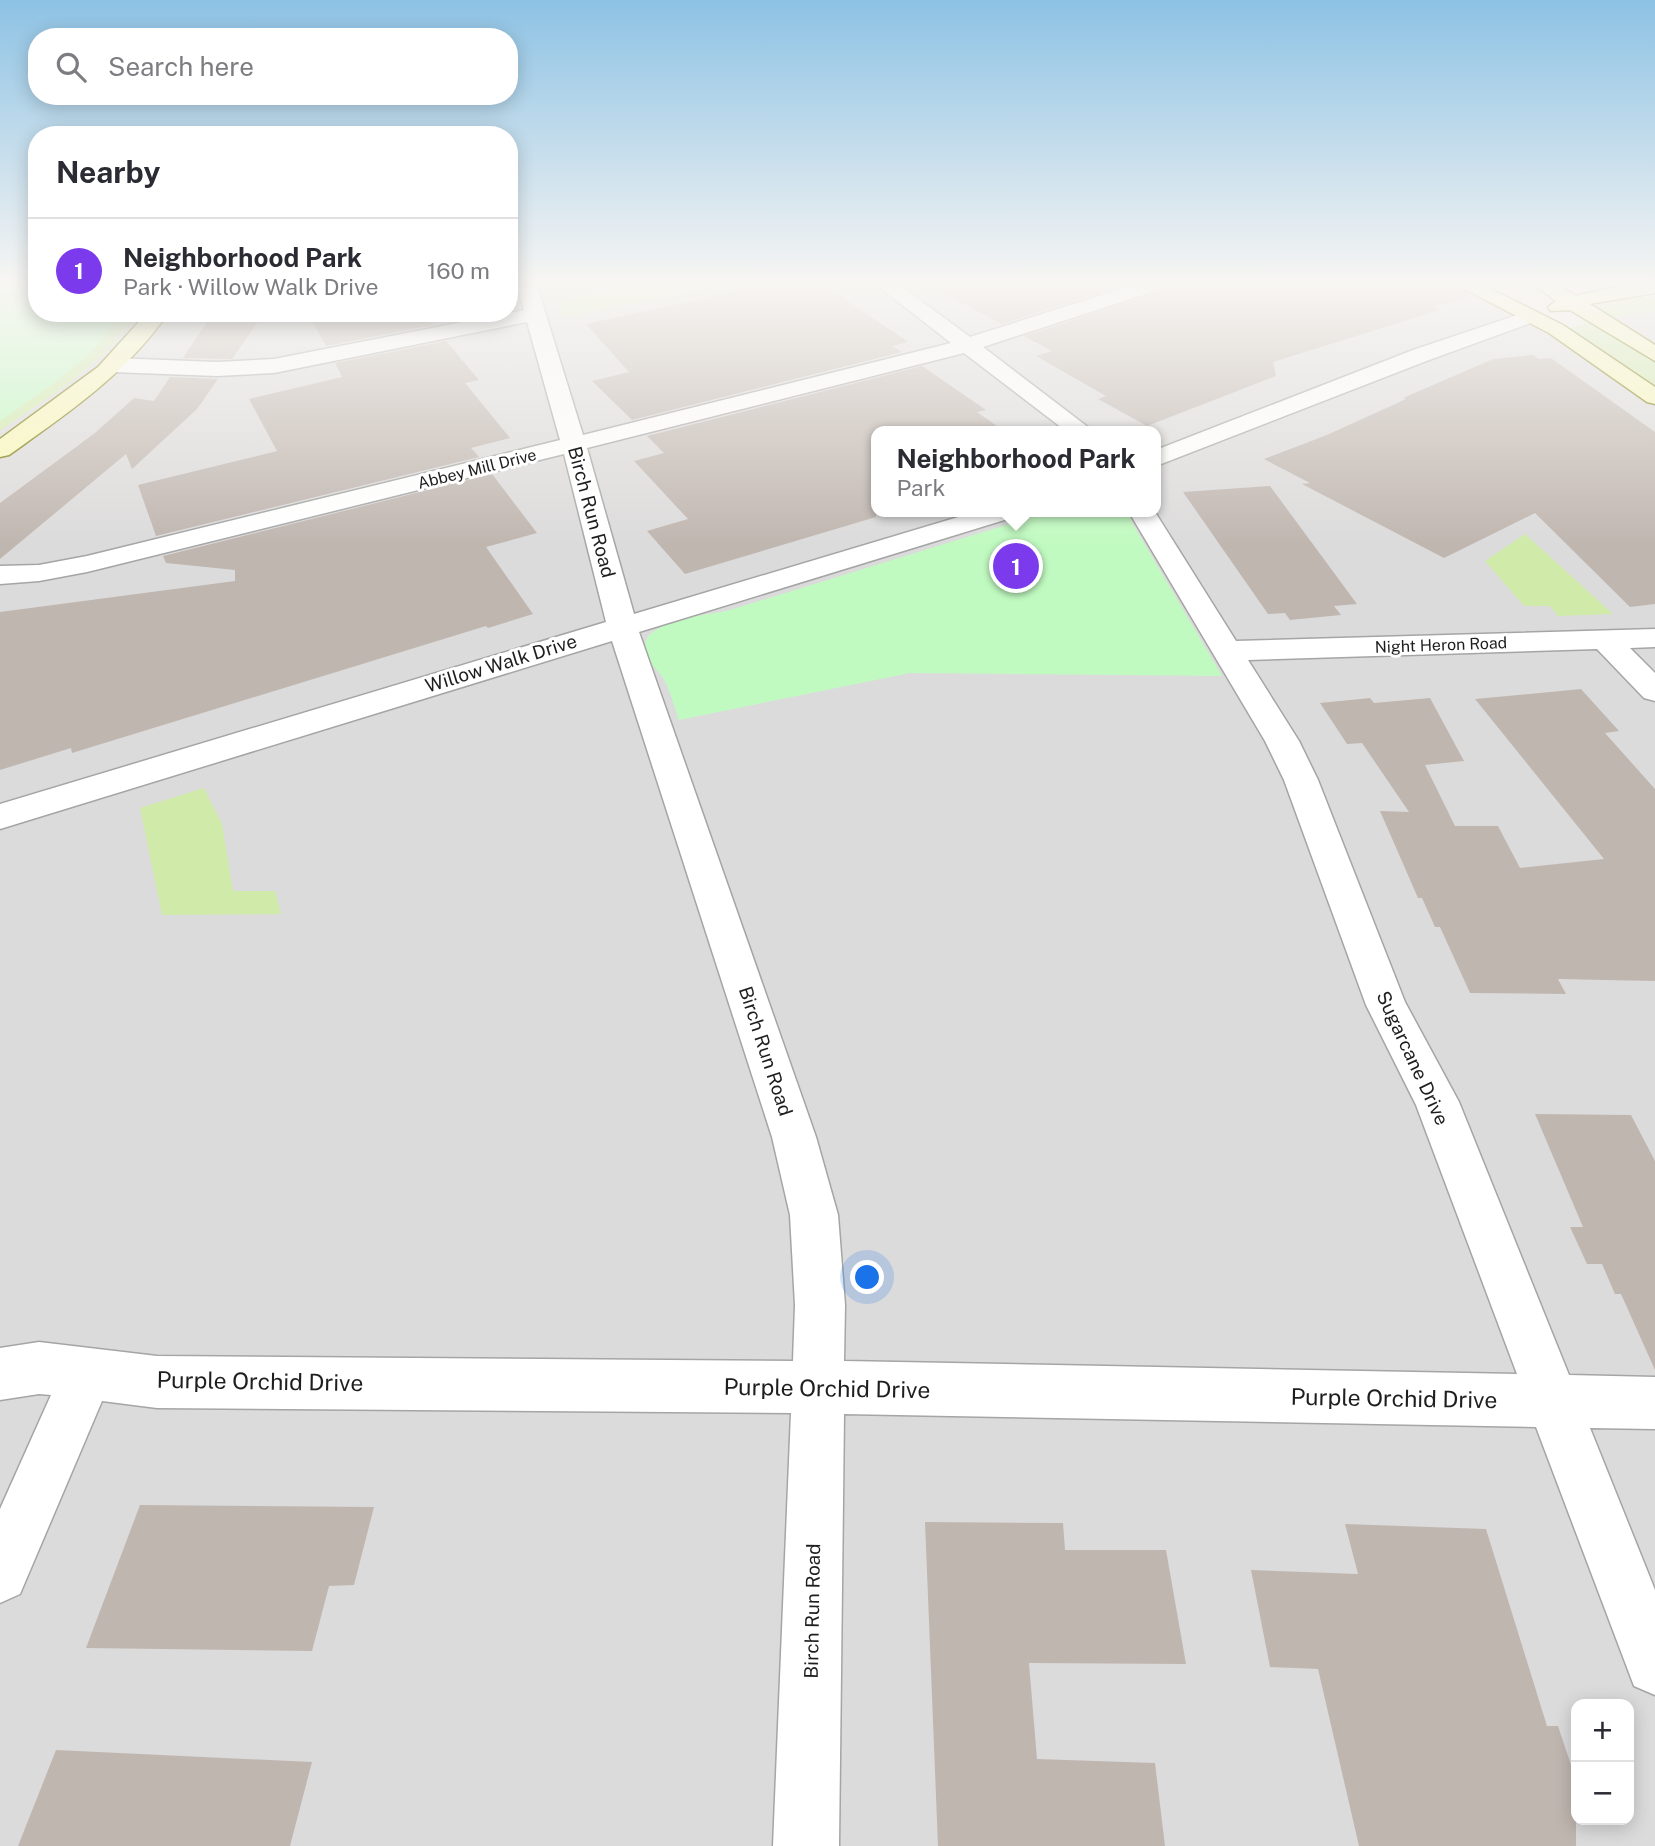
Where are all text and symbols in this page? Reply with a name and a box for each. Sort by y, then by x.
search box [28,28,518,105]
icon: search [52,48,90,86]
text: Search here [108,51,254,82]
text: Nearby [56,154,160,190]
text: Neighborhood Park [123,242,362,273]
text: 1 [74,257,84,284]
text: 160 m [427,257,490,284]
text: Park · Willow Walk Drive [123,273,378,300]
popup [871,426,1161,517]
text: Neighborhood Park [896,443,1136,474]
street label: Birch Run Road [564,444,620,580]
street label: Abbey Mill Drive [416,445,538,493]
text: Park [896,474,945,501]
pin: 1 [993,540,1039,592]
street label: Willow Walk Drive [422,629,580,697]
street label: Night Heron Road [1375,633,1507,657]
street label: Birch Run Road [735,983,797,1119]
street label: Sugarcane Drive [1372,987,1454,1129]
your location [850,1260,884,1294]
street label: Purple Orchid Drive [156,1366,364,1396]
street label: Purple Orchid Drive [723,1373,931,1403]
street label: Purple Orchid Drive [1290,1383,1498,1413]
street label: Birch Run Road [800,1543,824,1679]
map controls [1571,1699,1634,1825]
button: + [1571,1699,1634,1762]
button: − [1571,1762,1634,1825]

